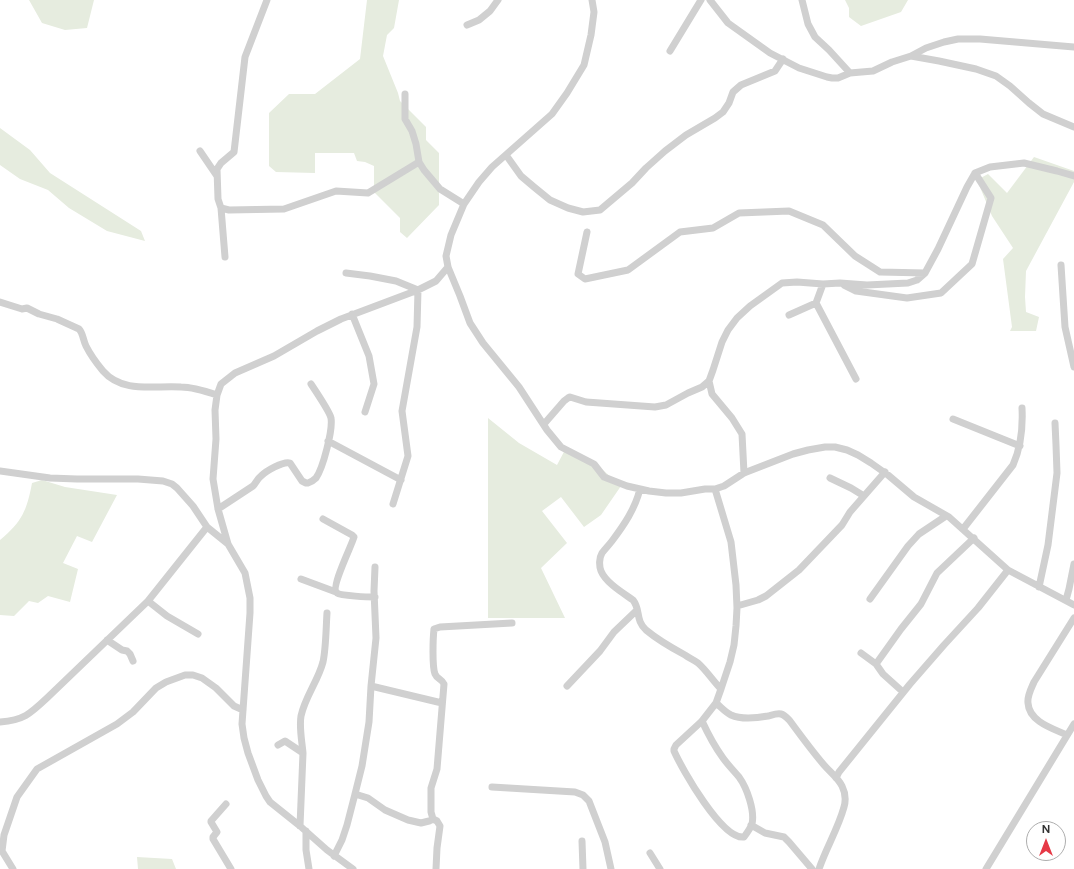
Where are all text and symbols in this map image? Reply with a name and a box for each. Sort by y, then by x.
north arrow [1026,821,1066,861]
text: N [1042,823,1050,836]

